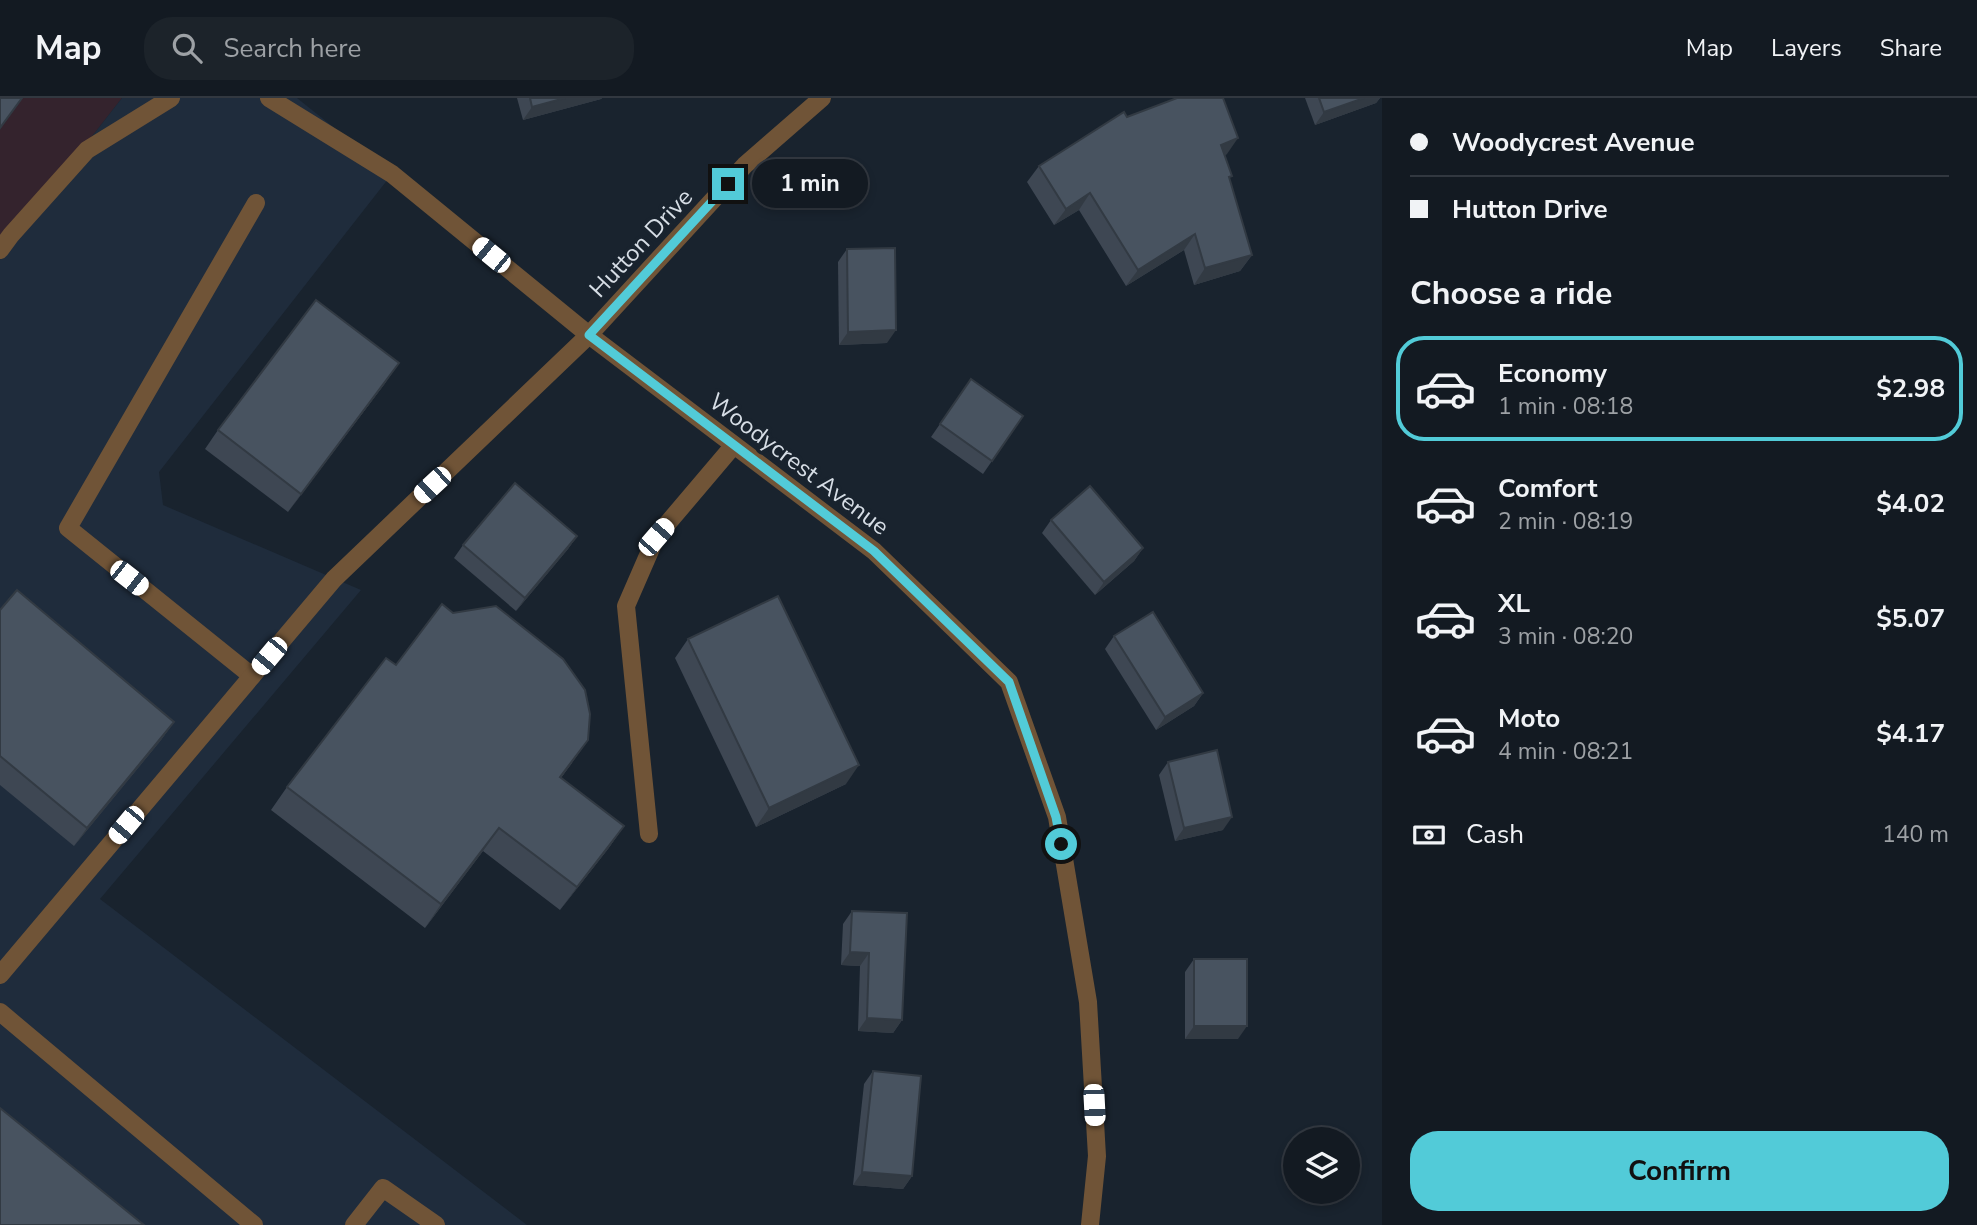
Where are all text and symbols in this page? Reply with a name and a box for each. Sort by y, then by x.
search box [144,17,634,80]
text: Map [35,26,102,71]
icon: search [168,29,206,67]
text: Search here [224,31,361,66]
text: Map [1686,32,1733,64]
text: Layers [1771,32,1842,64]
text: Share [1880,32,1942,64]
text: Woodycrest Avenue [1452,125,1695,160]
callout: 1 min [752,160,868,208]
route end [712,168,744,200]
text: 1 min [780,168,840,199]
street label: Hutton Drive [582,182,700,304]
text: Hutton Drive [1452,192,1608,227]
car [469,234,514,276]
text: Choose a ride [1410,272,1612,315]
text: Economy [1498,356,1607,391]
icon: car [1414,357,1477,420]
text: $2.98 [1876,371,1945,406]
street label: Woodycrest Avenue [702,386,896,542]
text: 1 min · 08:18 [1498,391,1633,422]
car [410,463,455,507]
text: Comfort [1498,471,1598,506]
icon: car [1414,472,1477,535]
text: $4.02 [1876,486,1945,521]
text: 2 min · 08:19 [1498,506,1633,537]
car [635,514,678,560]
car [106,557,153,599]
text: XL [1498,586,1530,621]
icon: car [1414,587,1477,650]
text: $5.07 [1876,601,1945,636]
text: 3 min · 08:20 [1498,621,1633,652]
car [248,633,291,679]
text: Moto [1498,701,1560,736]
icon: car [1414,702,1477,765]
text: $4.17 [1876,716,1945,751]
text: 4 min · 08:21 [1498,736,1633,767]
car [105,802,148,848]
icon: cash [1410,816,1448,854]
text: Cash [1466,817,1524,852]
text: 140 m [1882,819,1949,850]
route start [1045,828,1077,860]
car [1083,1083,1106,1127]
map controls [1283,1127,1360,1204]
button: layers [1283,1127,1360,1204]
button: Confirm [1410,1131,1949,1211]

